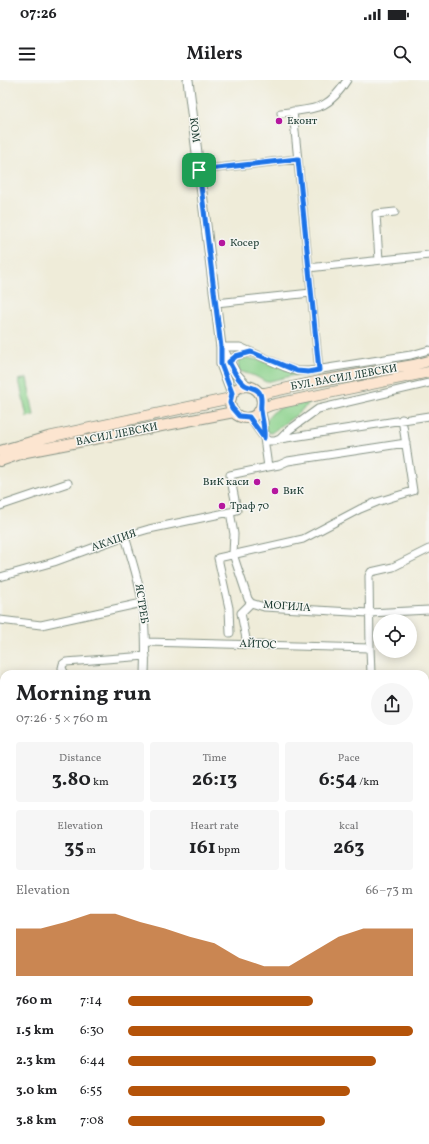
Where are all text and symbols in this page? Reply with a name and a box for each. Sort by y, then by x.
text: 07:26 [20,4,57,25]
text: Milers [187,42,242,67]
icon: menu [16,43,38,65]
icon: search [391,43,413,65]
place label: Еконт [287,114,318,129]
street label: КОМ [185,116,203,144]
marker: Еконт [274,116,284,126]
pin [182,153,216,187]
icon: arrive [188,159,210,181]
place label: Косер [230,236,259,251]
marker: Косер [217,238,227,248]
street label: БУЛ. ВАСИЛ ЛЕВСКИ [290,361,398,395]
street label: ВАСИЛ ЛЕВСКИ [75,420,159,450]
place label: ВиК каси [203,475,249,490]
marker: ВиК каси [252,477,262,487]
place label: ВиК [283,484,305,499]
marker: ВиК [270,486,280,496]
place label: Траф 70 [230,499,270,514]
marker: Траф 70 [217,501,227,511]
street label: АКАЦИЯ [89,526,139,556]
street label: ЯСТРЕБ [130,583,152,625]
street label: МОГИЛА [263,598,312,616]
map controls [373,614,417,658]
button: locate [373,614,417,658]
street label: АЙТОС [239,637,277,653]
text: Morning run [16,679,151,710]
button: share [371,683,413,725]
text: 07:26 · 5 × 760 m [16,710,108,728]
text: Distance [59,751,101,766]
text: Time [202,751,227,766]
text: Pace [338,751,360,766]
text: 3.80 [52,766,91,794]
text: 26:13 [192,766,237,794]
text: 6:54 [319,766,357,794]
text: km [91,775,109,790]
text: /km [357,775,379,790]
text: Elevation [57,819,103,834]
text: Heart rate [190,819,239,834]
text: kcal [339,819,359,834]
text: 35 [64,834,84,862]
text: 161 [189,834,216,862]
text: 263 [333,834,365,862]
text: m [84,843,96,858]
text: bpm [216,843,240,858]
text: Elevation [16,882,70,900]
text: 66–73 m [365,882,413,900]
text: 760 m [16,992,52,1010]
text: 7:14 [80,992,102,1010]
text: 1.5 km [16,1022,54,1040]
text: 6:30 [80,1022,104,1040]
text: 2.3 km [16,1052,56,1070]
text: 6:44 [80,1052,105,1070]
text: 3.0 km [16,1082,57,1100]
text: 6:55 [80,1082,102,1100]
text: 3.8 km [16,1112,56,1130]
text: 7:08 [80,1112,104,1130]

